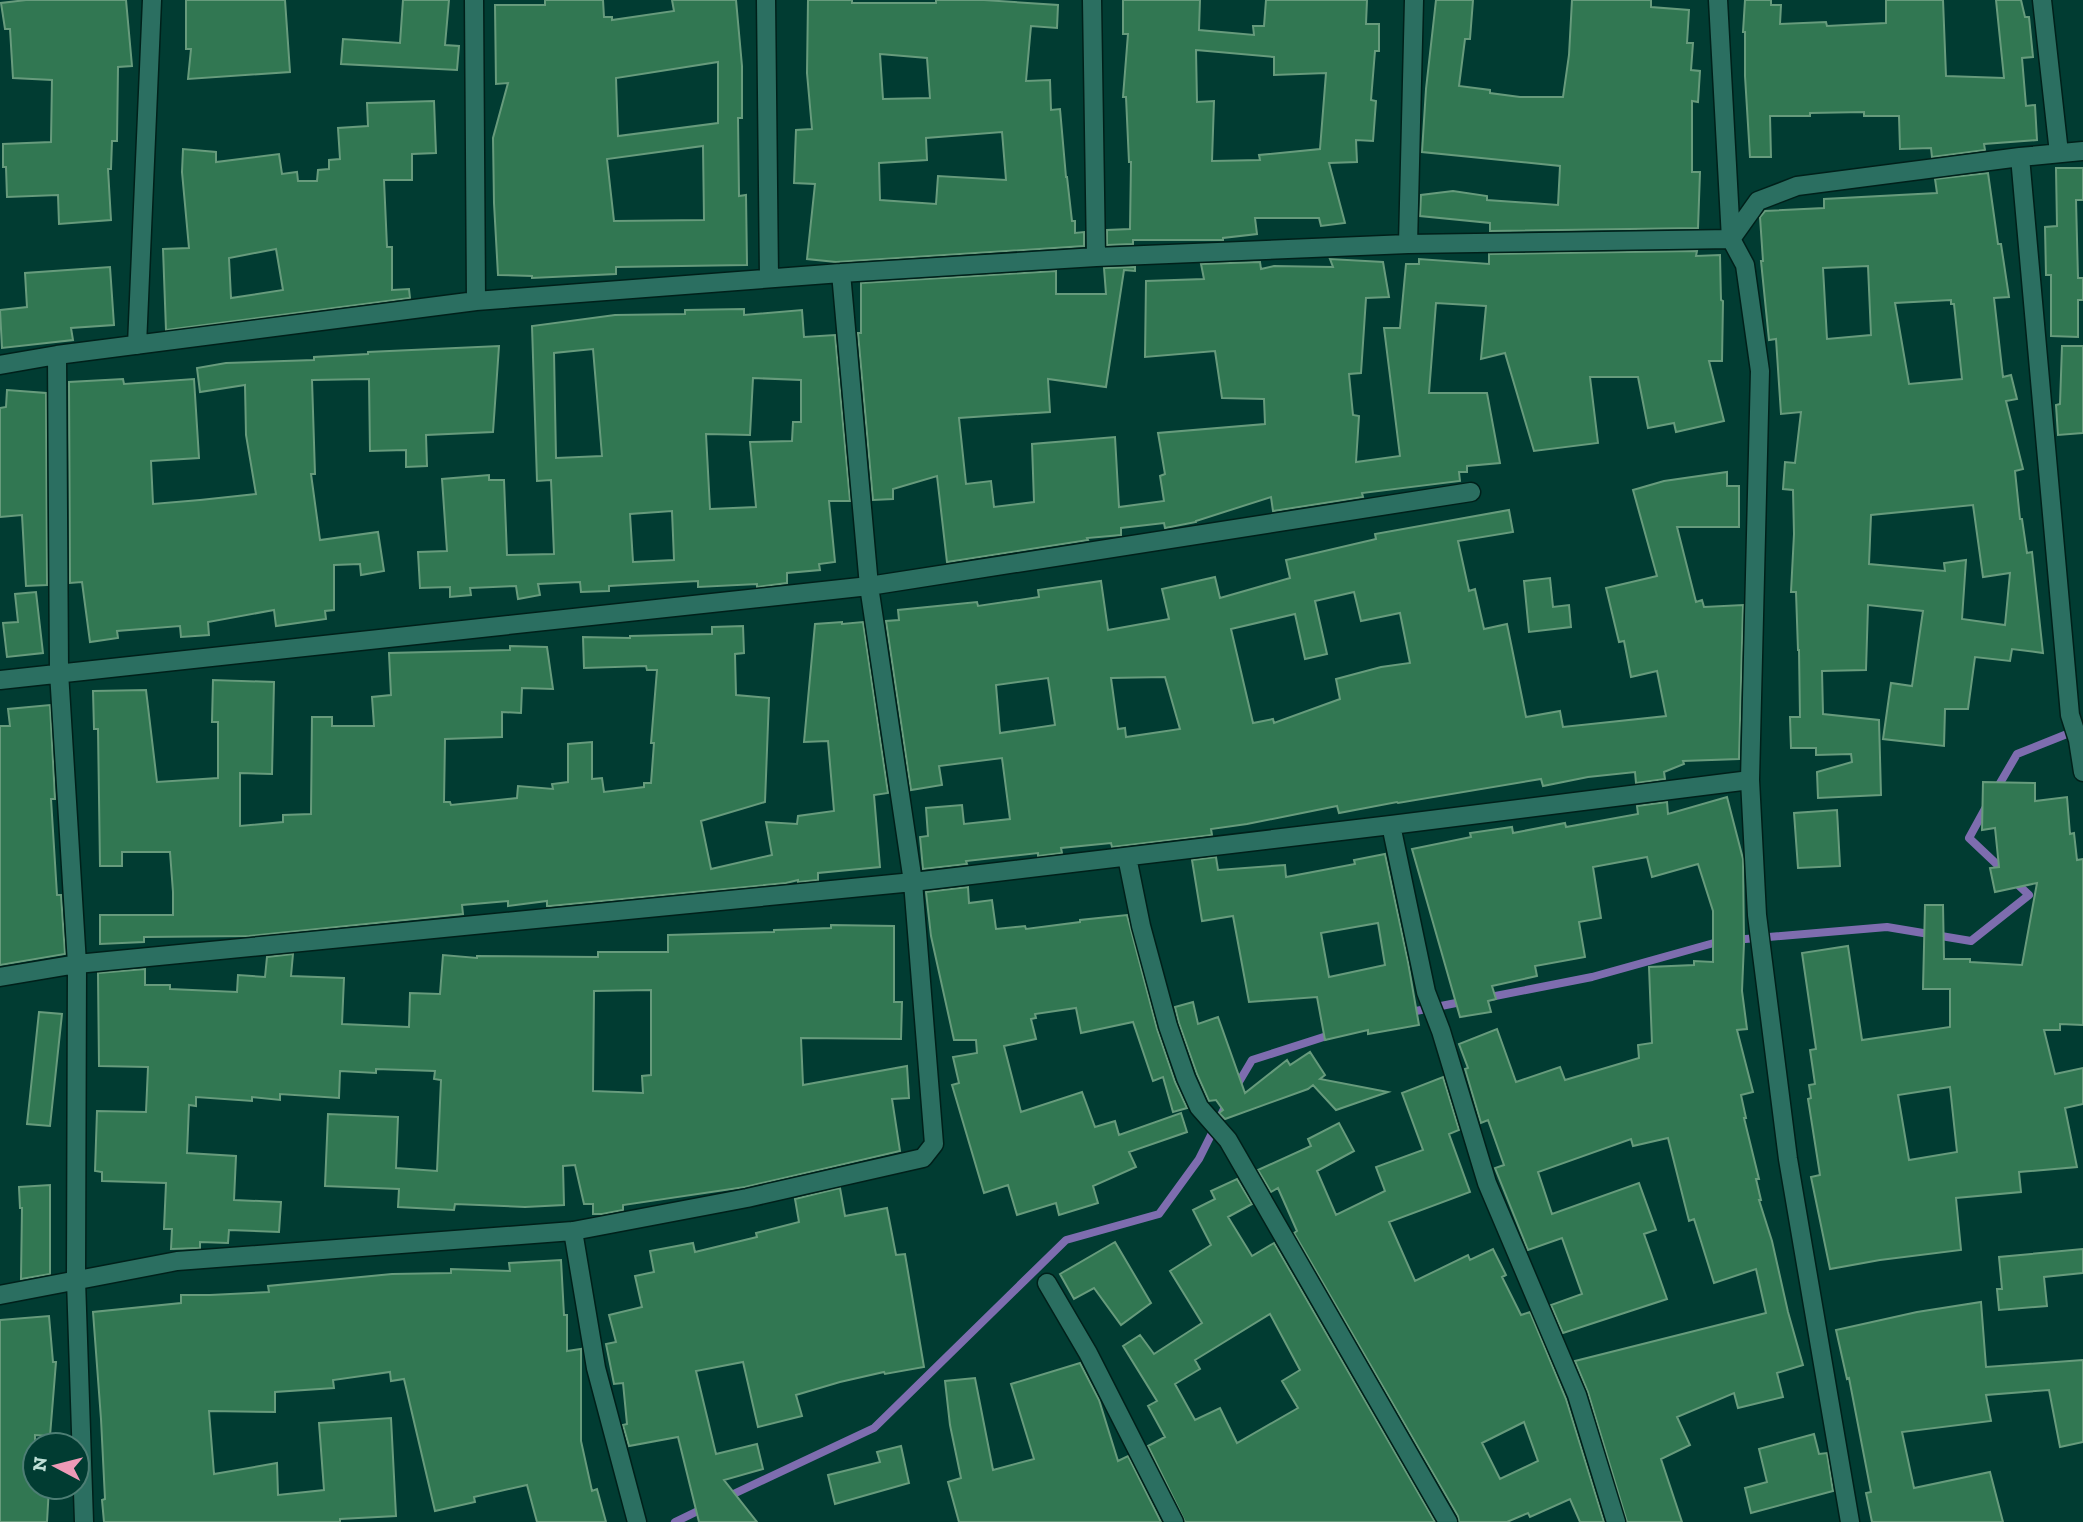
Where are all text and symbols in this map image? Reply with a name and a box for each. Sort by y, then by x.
north arrow [21,1431,91,1501]
text: N [27,1455,52,1473]

